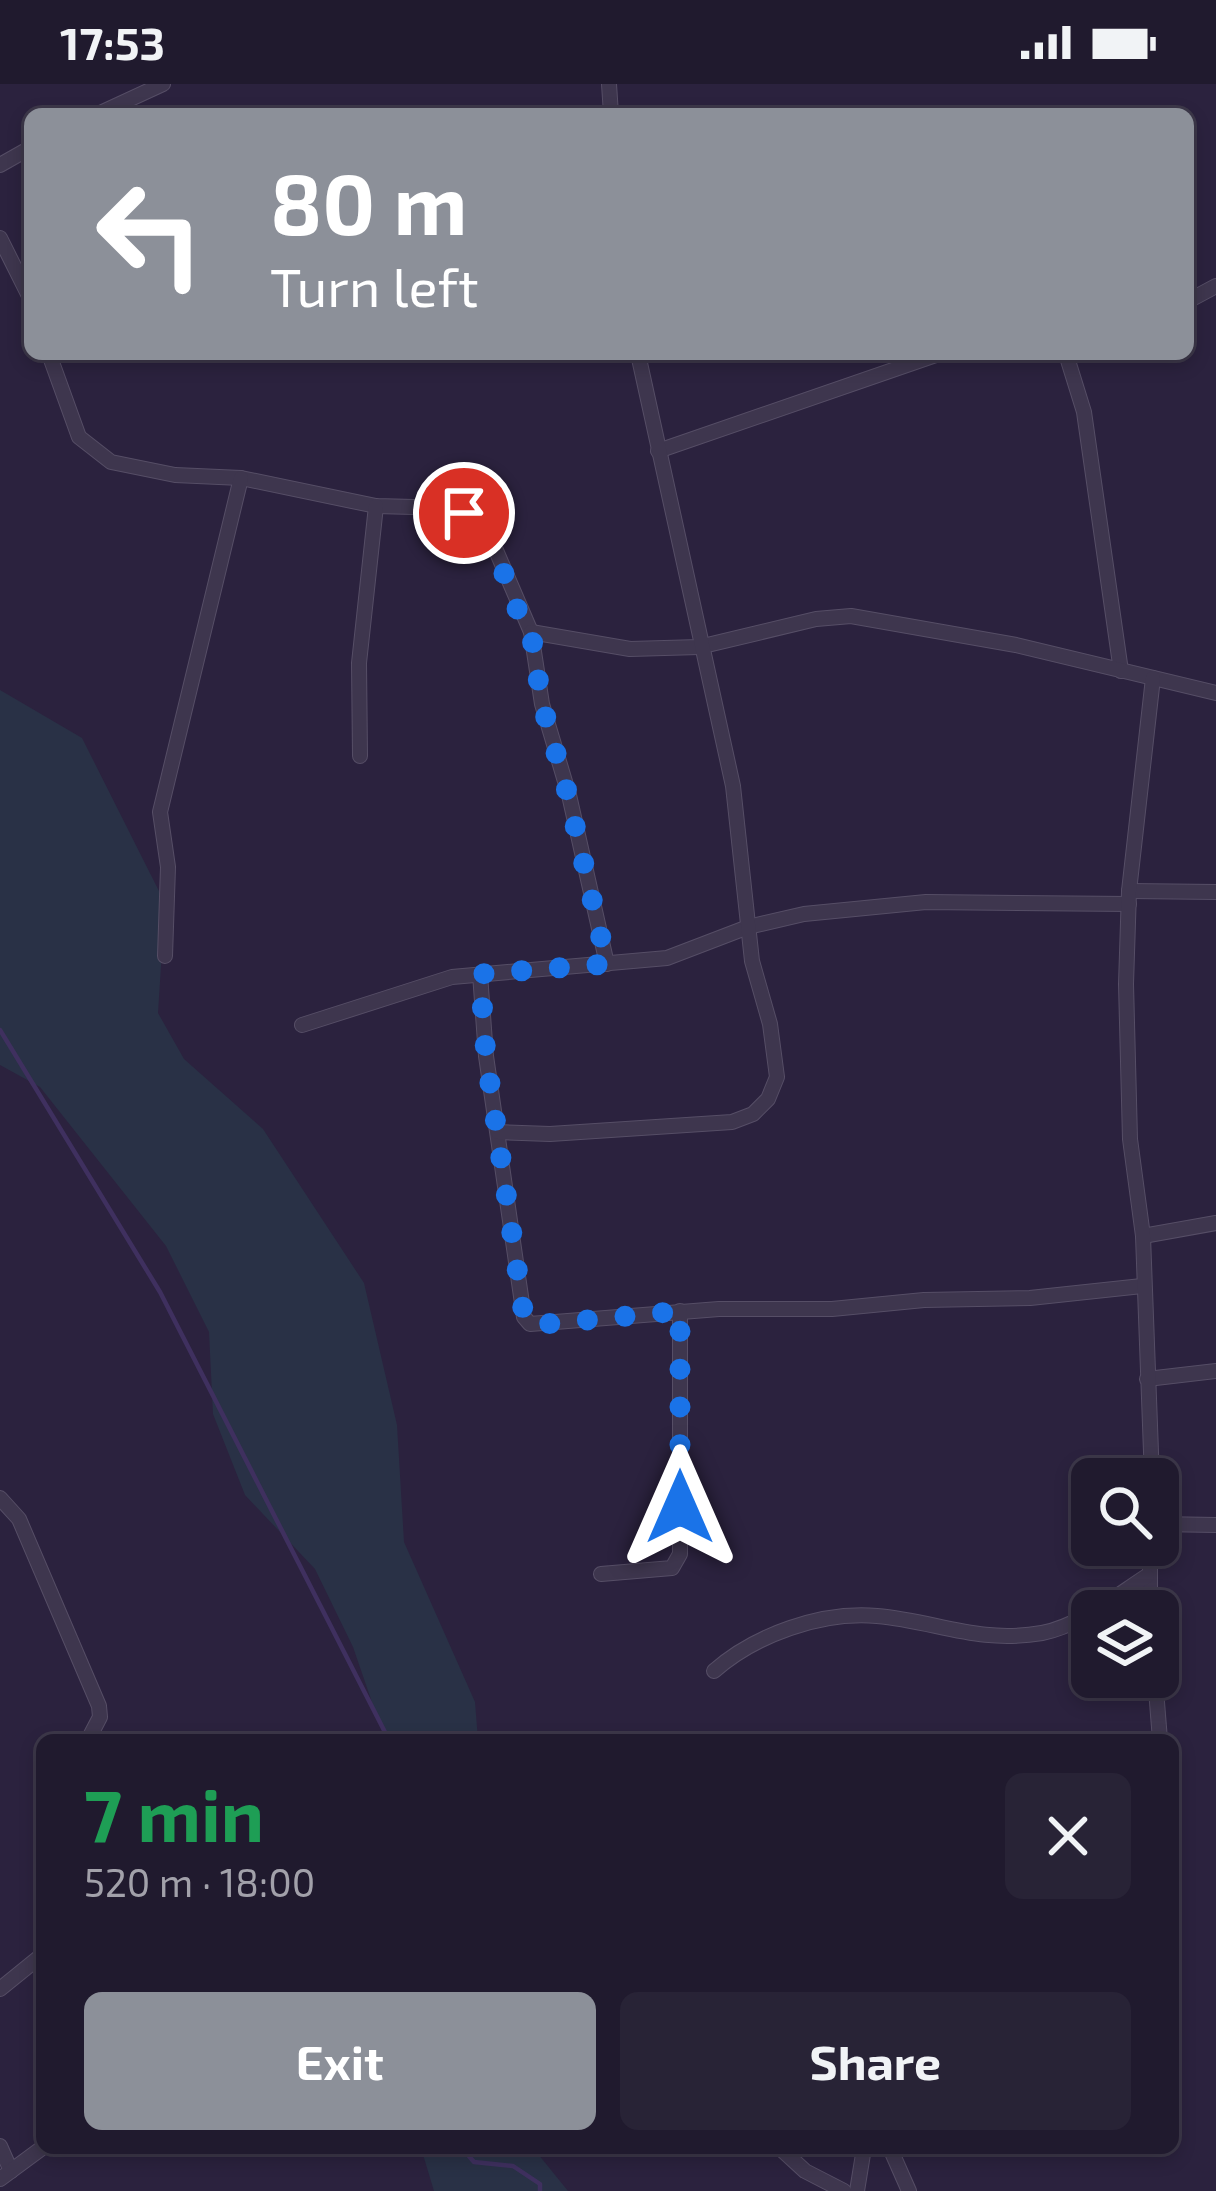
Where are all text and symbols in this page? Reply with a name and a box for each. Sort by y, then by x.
text: 17:53 [60,15,165,69]
text: 80 m [270,151,467,252]
icon: left [72,156,228,312]
text: Turn left [270,253,479,318]
pin [413,462,515,564]
icon: arrive [431,480,497,546]
position arrow [617,1444,743,1570]
map controls [1071,1458,1179,1698]
button: search [1071,1458,1179,1566]
button: layers [1071,1590,1179,1698]
text: 7 min [84,1770,264,1856]
button: close [1005,1773,1131,1899]
text: 520 m · 18:00 [84,1858,315,1905]
button: Exit [84,1992,596,2130]
button: Share [620,1992,1131,2130]

